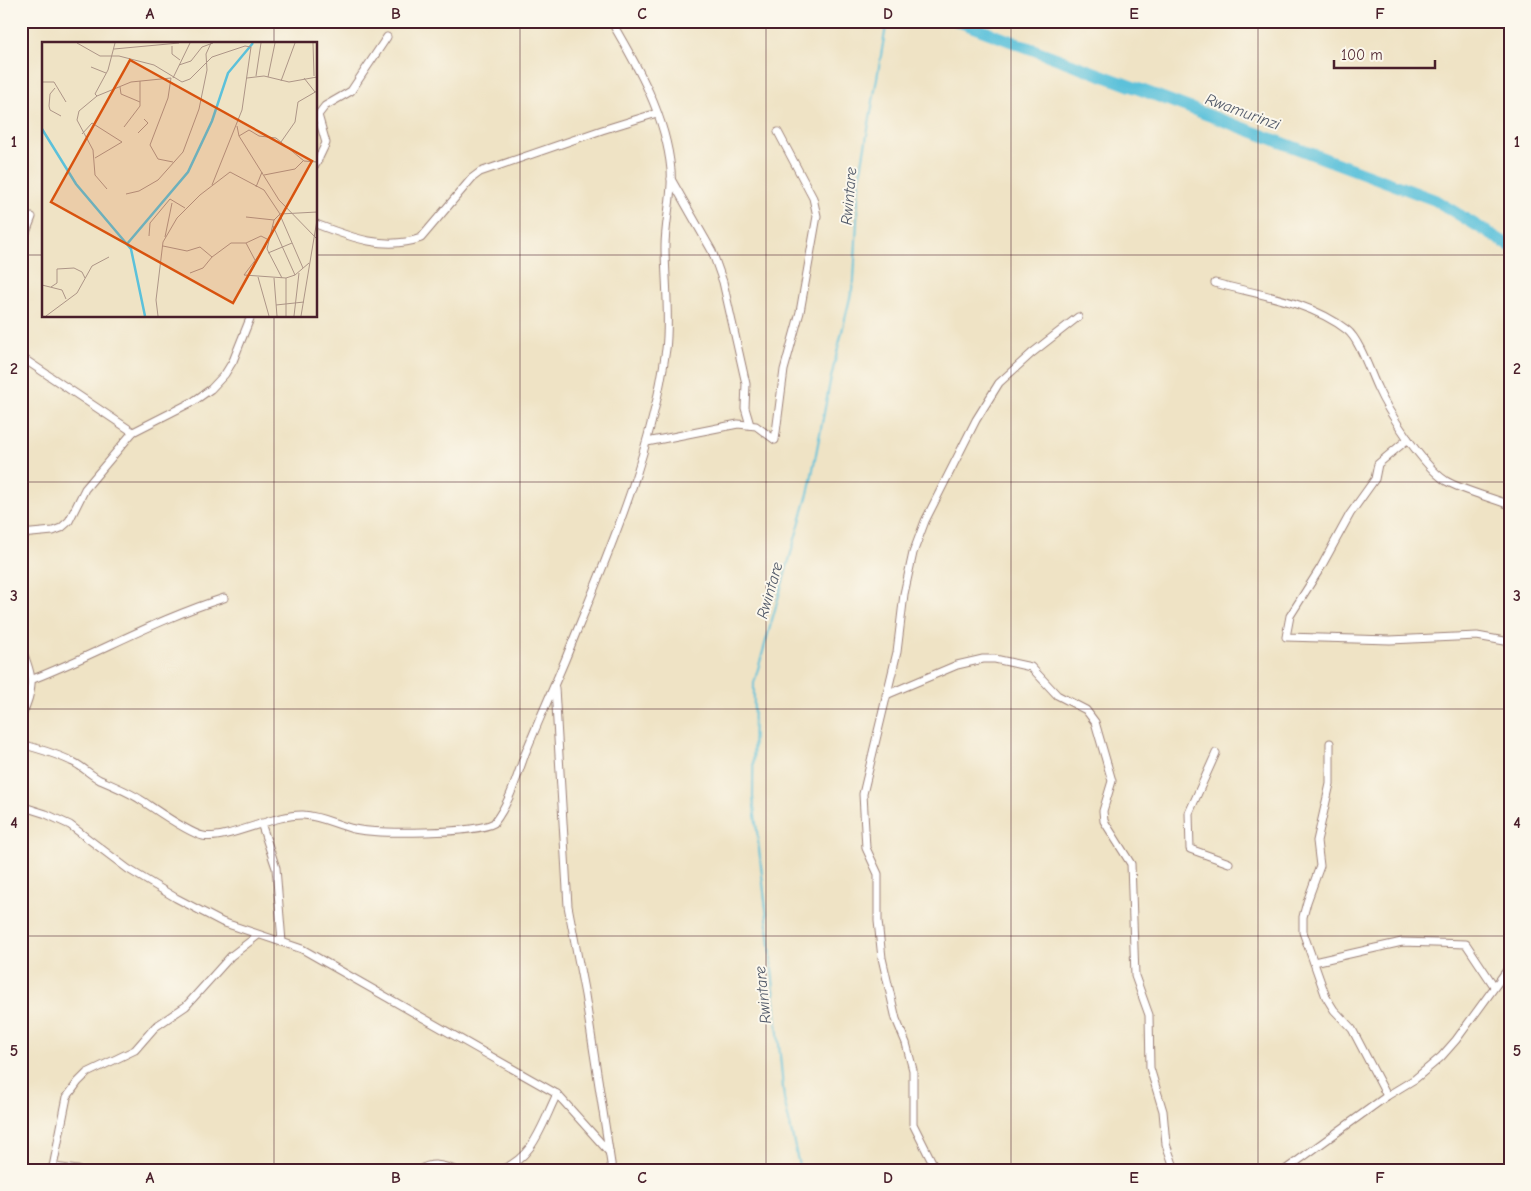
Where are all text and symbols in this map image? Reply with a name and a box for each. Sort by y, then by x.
text: A [146,5,155,23]
text: B [391,5,401,23]
text: C [637,5,647,23]
text: D [883,5,893,23]
text: E [1129,5,1139,23]
text: F [1375,5,1385,23]
scale bar [1334,38,1435,70]
inset map [42,42,318,318]
text: 100 m [1341,46,1383,64]
water label: Rwamurinzi [1203,90,1283,134]
text: 1 [11,133,17,151]
text: 1 [1514,133,1520,151]
water label: Rwintare [837,166,860,226]
text: 2 [10,360,18,378]
text: 2 [1513,360,1521,378]
water label: Rwintare [753,560,787,621]
text: 3 [10,587,18,605]
text: 3 [1513,587,1521,605]
text: 4 [10,814,18,832]
text: 4 [1513,814,1521,832]
water label: Rwintare [751,965,775,1025]
text: 5 [10,1042,18,1060]
text: 5 [1513,1042,1521,1060]
text: A [146,1169,155,1187]
text: B [391,1169,401,1187]
text: C [637,1169,647,1187]
text: D [883,1169,893,1187]
text: E [1129,1169,1139,1187]
text: F [1375,1169,1385,1187]

